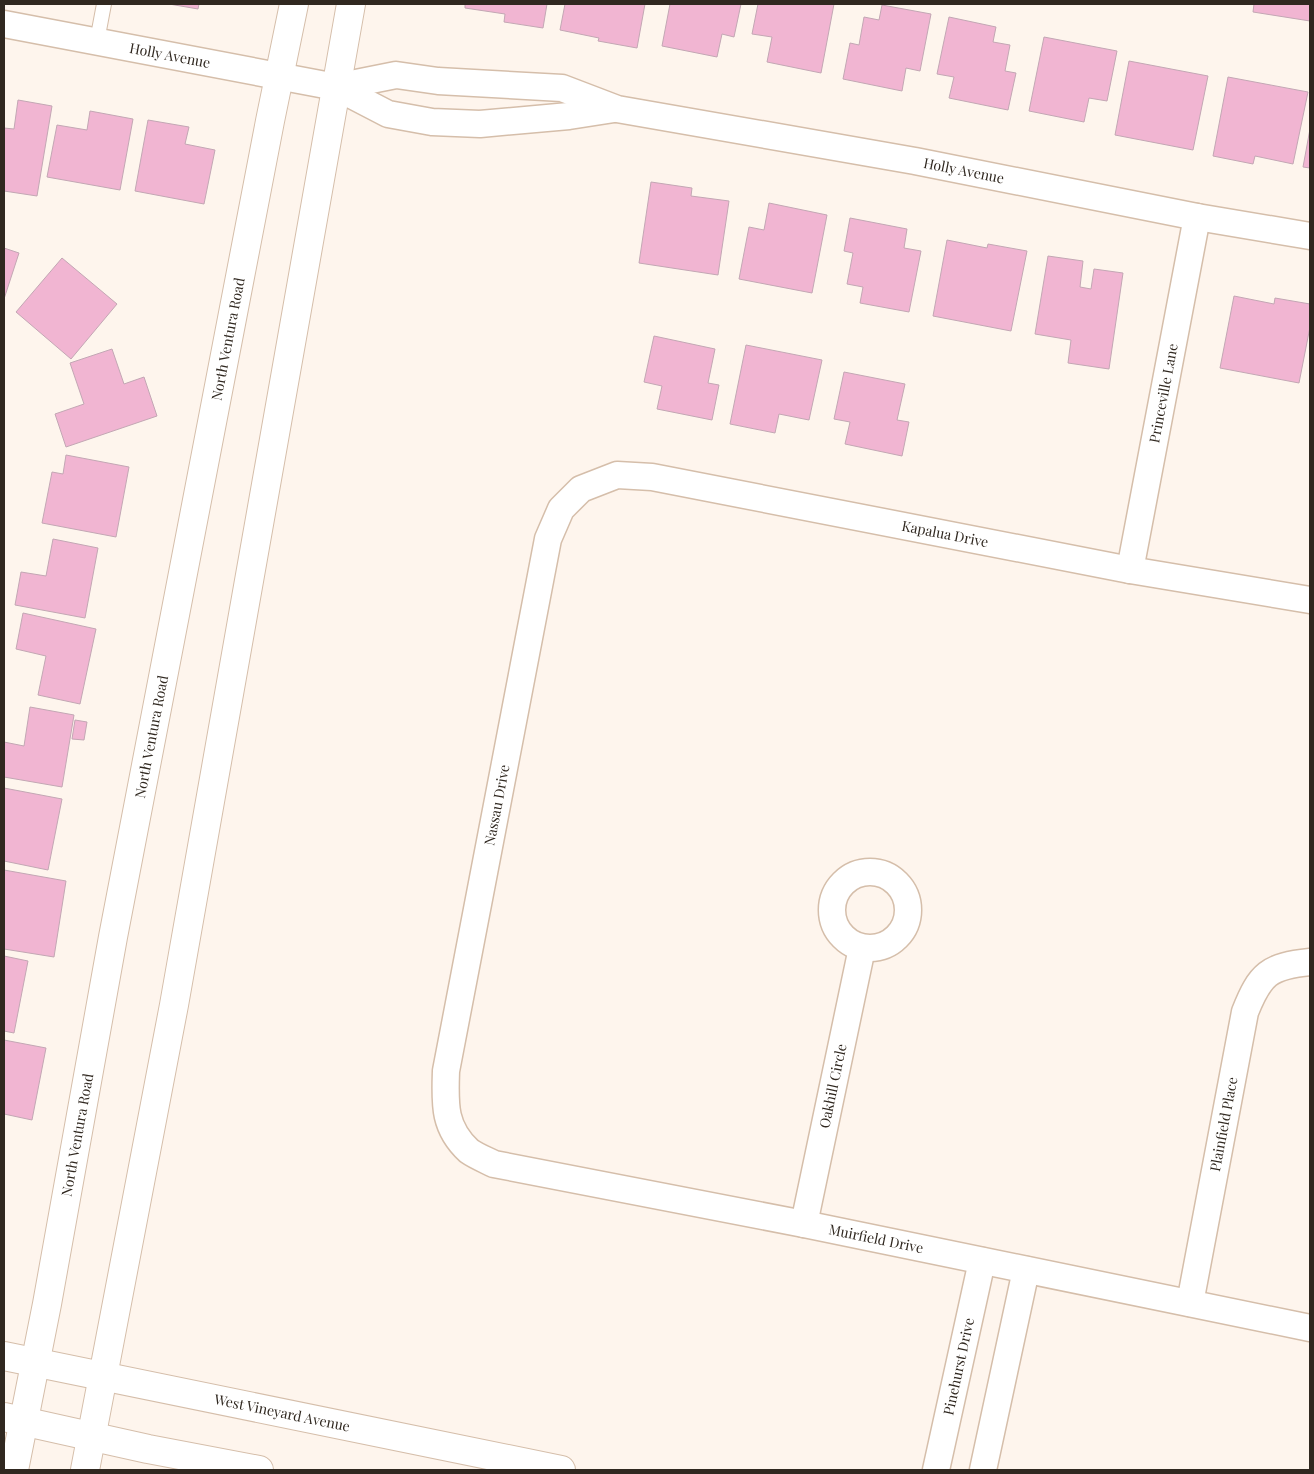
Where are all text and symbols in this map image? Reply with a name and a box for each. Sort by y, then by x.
street label: Holly Avenue [128,38,212,72]
street label: Holly Avenue [922,153,1006,188]
street label: North Ventura Road [206,276,249,402]
street label: Princeville Lane [1144,342,1182,444]
street label: Kapalua Drive [900,516,990,551]
street label: North Ventura Road [130,674,172,800]
street label: Nassau Drive [479,763,514,847]
street label: Oakhill Circle [814,1042,851,1130]
street label: North Ventura Road [57,1072,97,1198]
street label: Plainfield Place [1205,1075,1242,1173]
street label: Muirfield Drive [827,1219,925,1257]
street label: Pinehurst Drive [938,1316,978,1417]
street label: West Vineyard Avenue [212,1389,352,1436]

